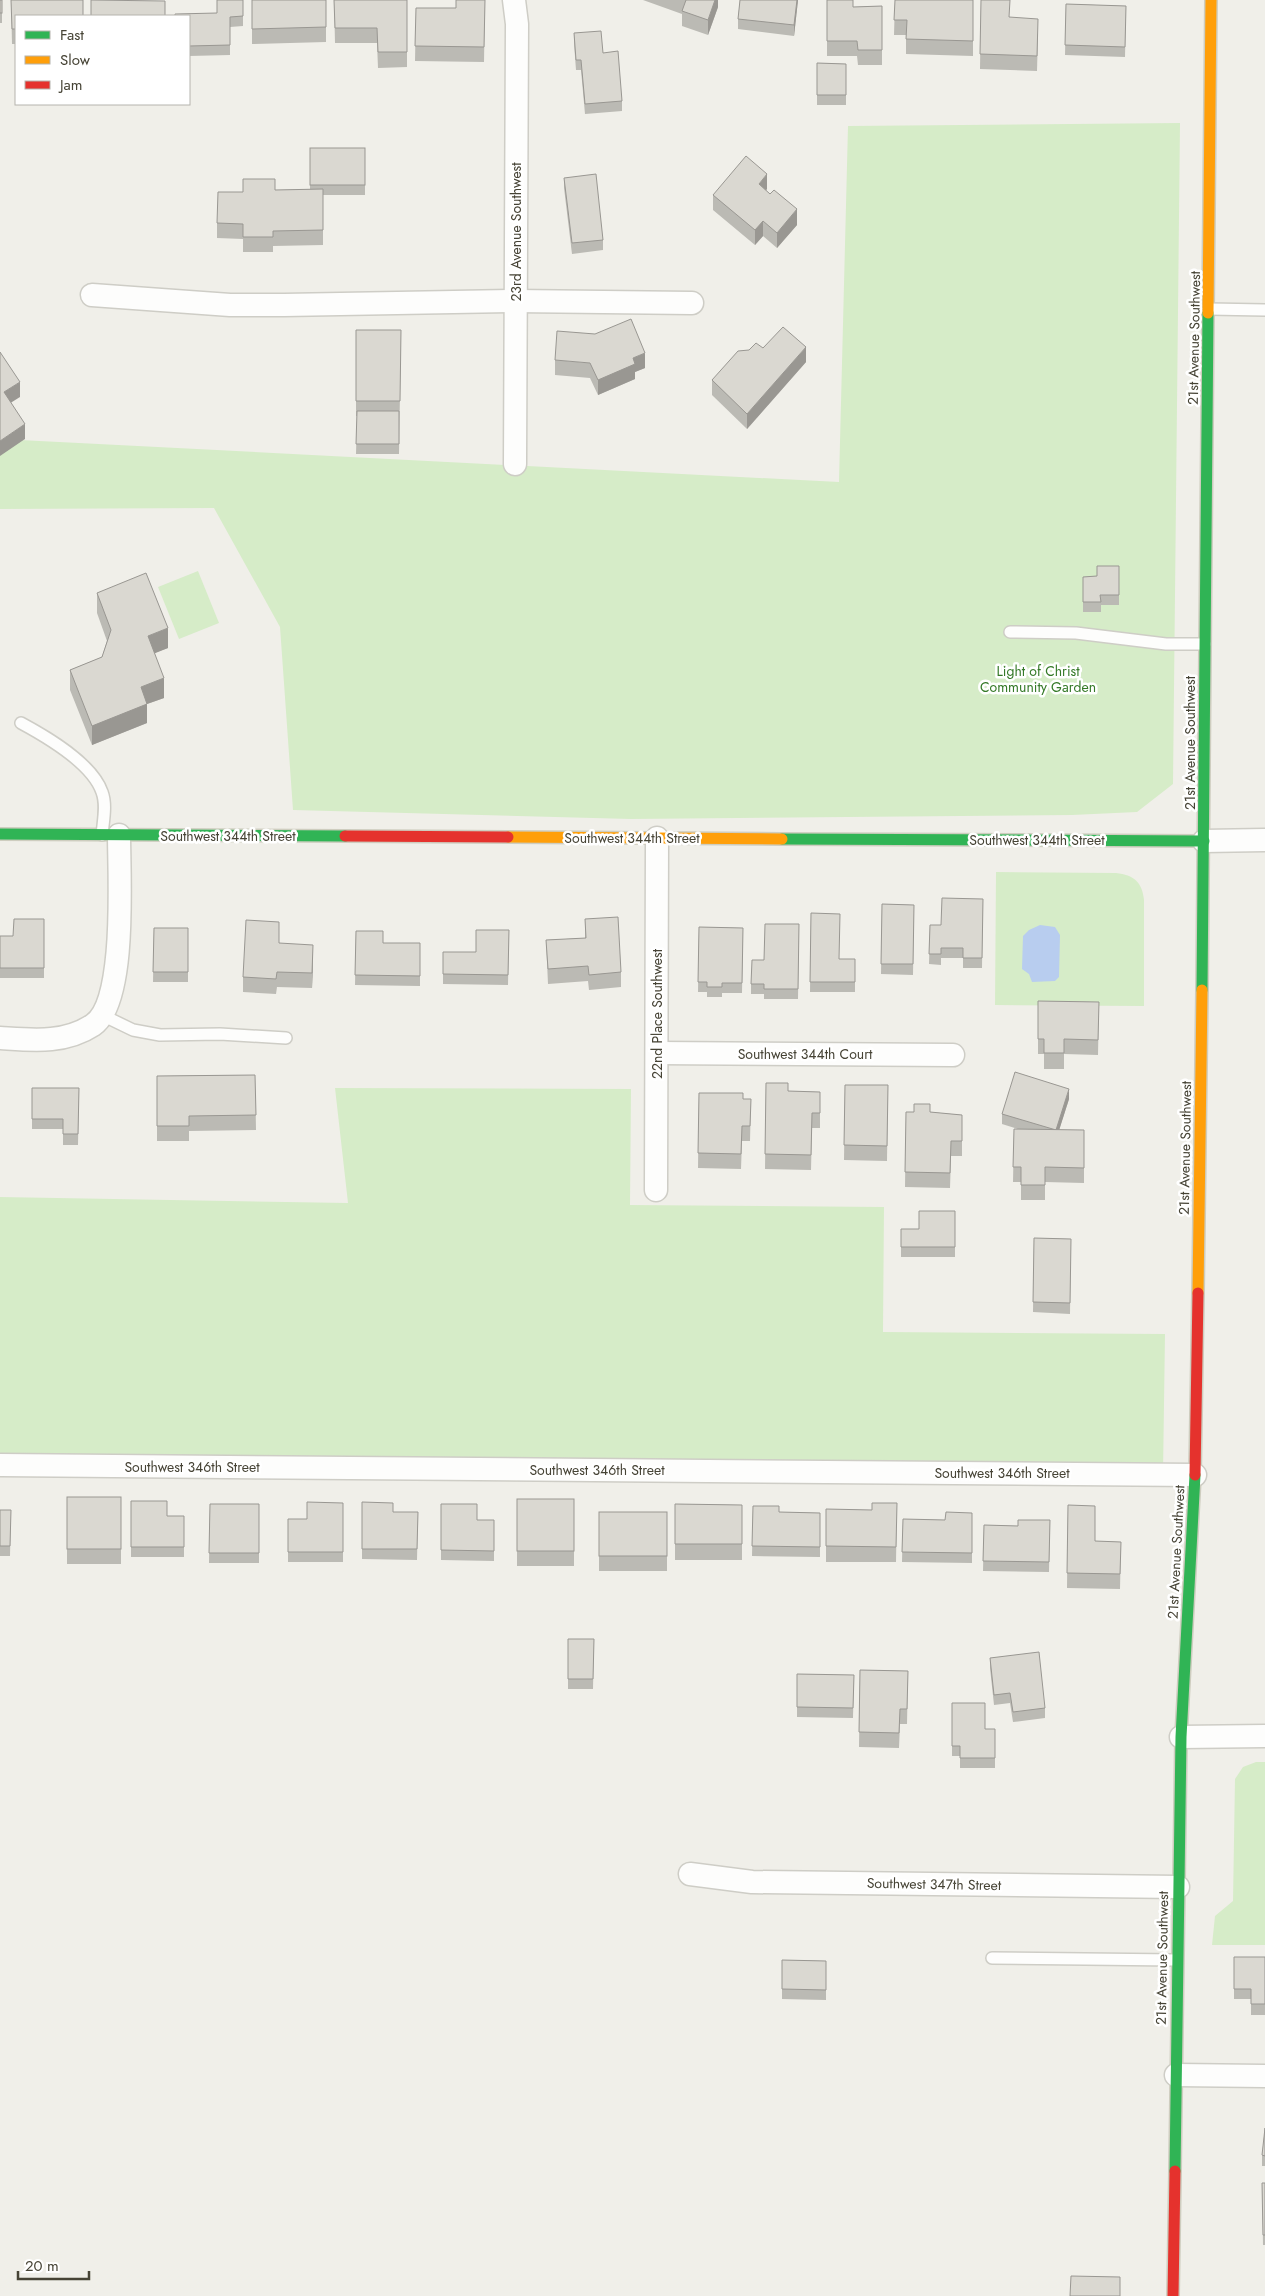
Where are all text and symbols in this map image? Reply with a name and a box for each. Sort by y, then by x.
legend [15,15,190,105]
text: Fast [60,24,84,46]
text: Slow [60,49,91,71]
text: Jam [58,74,83,96]
street label: 23rd Avenue Southwest [506,162,526,302]
street label: 21st Avenue Southwest [1183,270,1205,405]
park label: Light of Christ Community Garden [980,661,1096,697]
street label: 21st Avenue Southwest [1180,675,1200,810]
street label: Southwest 344th Street [160,826,296,846]
street label: Southwest 344th Street [564,828,700,848]
street label: Southwest 344th Street [969,830,1105,850]
street label: 22nd Place Southwest [647,948,667,1079]
street label: Southwest 344th Court [738,1044,873,1064]
street label: 21st Avenue Southwest [1174,1080,1196,1215]
street label: Southwest 346th Street [124,1457,260,1477]
street label: Southwest 346th Street [529,1460,665,1480]
street label: Southwest 346th Street [934,1463,1070,1483]
street label: 21st Avenue Southwest [1163,1484,1190,1619]
street label: Southwest 347th Street [867,1873,1002,1895]
street label: 21st Avenue Southwest [1151,1890,1173,2025]
scale bar [18,2248,89,2280]
text: 20 m [25,2255,59,2277]

